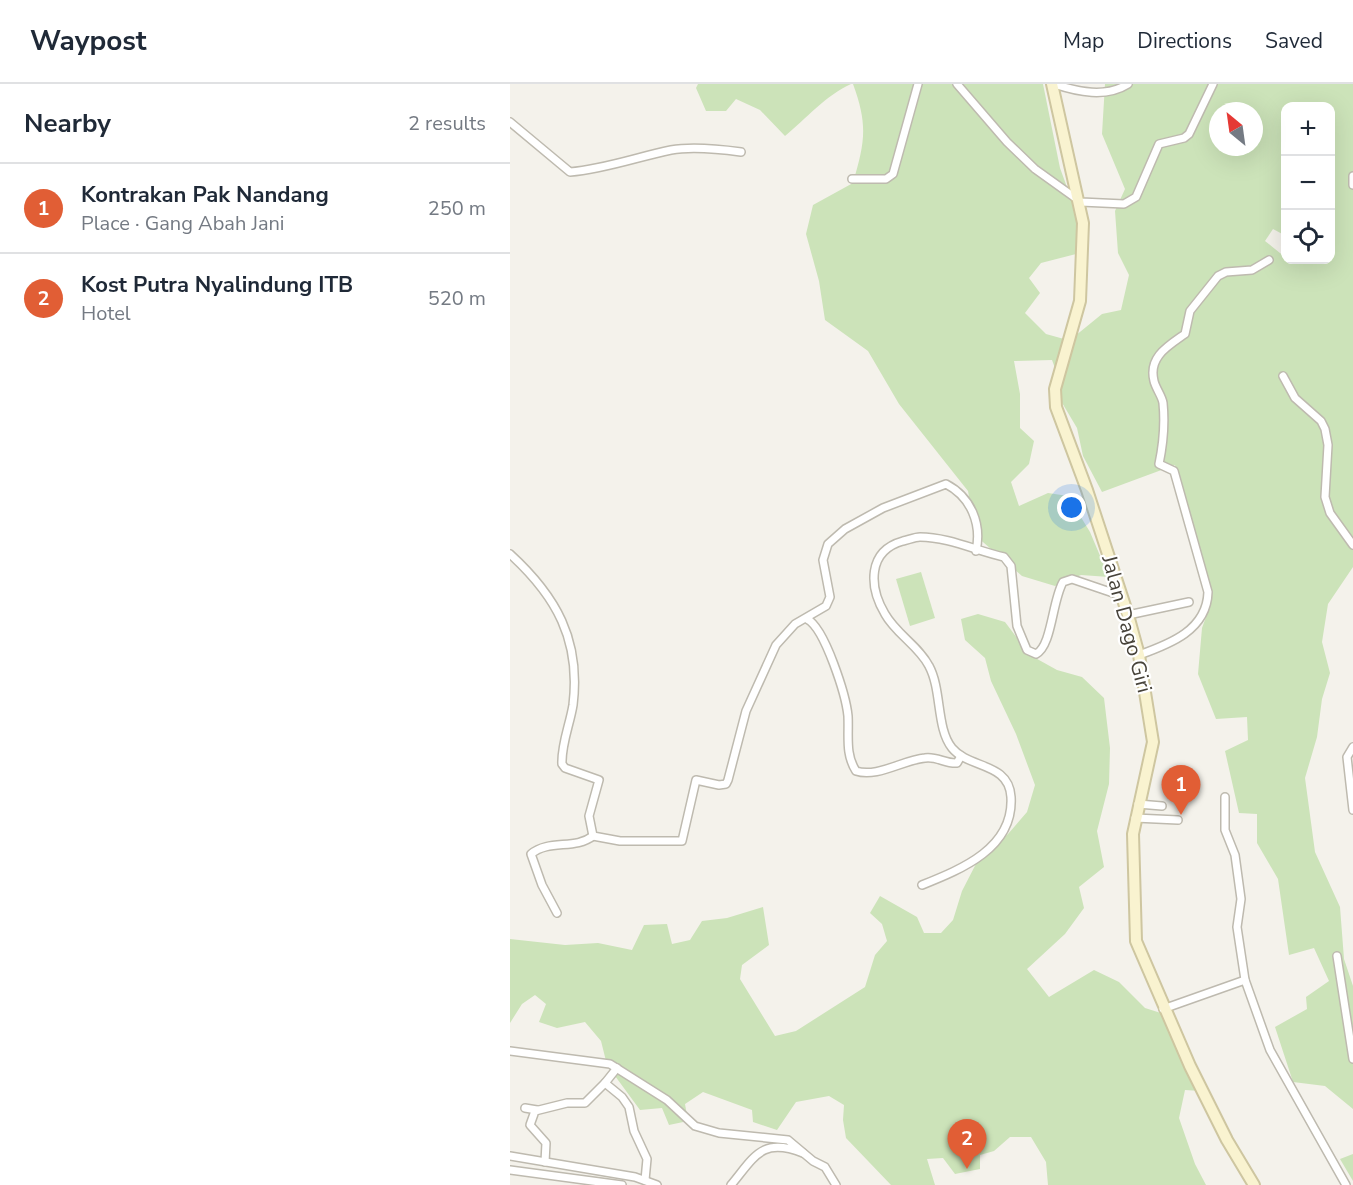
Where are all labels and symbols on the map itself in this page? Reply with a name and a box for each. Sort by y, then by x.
north arrow [1209,102,1263,156]
your location [1057,493,1086,522]
street label: Jalan Dago Giri [1095,551,1159,696]
pin: 1 [1162,766,1200,815]
pin: 2 [948,1120,986,1169]

